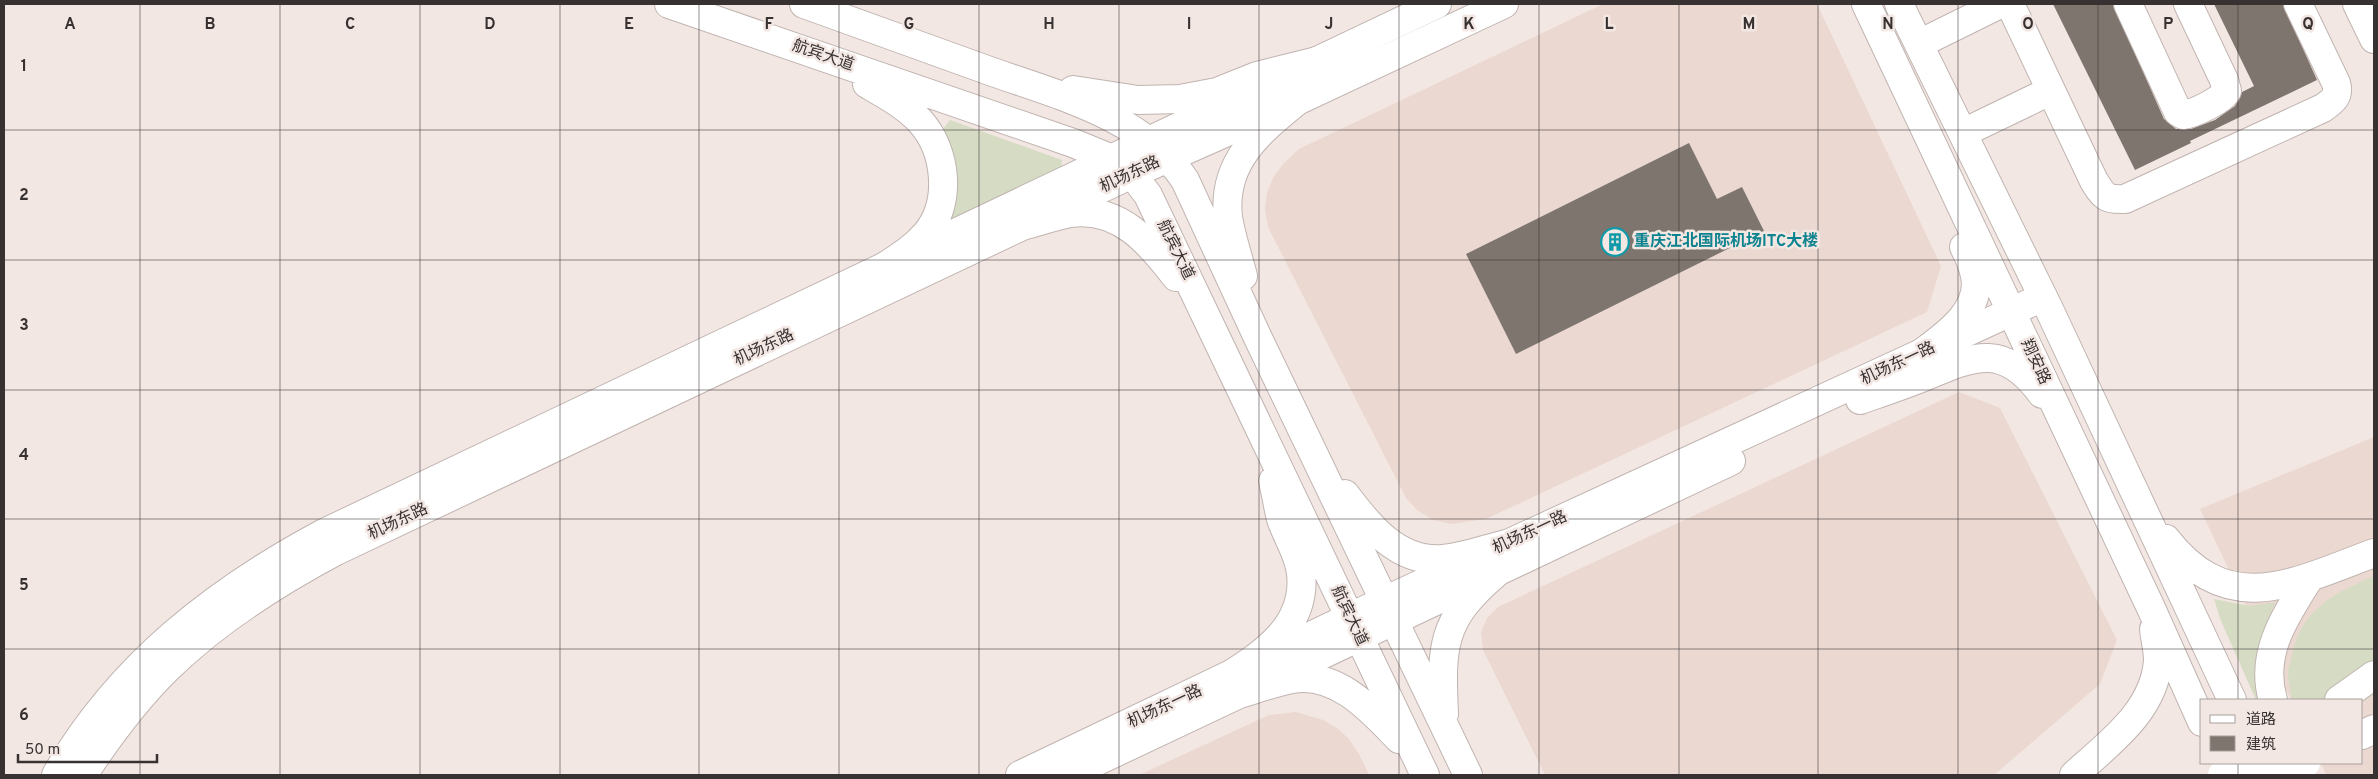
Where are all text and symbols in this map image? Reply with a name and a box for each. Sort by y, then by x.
text: A [64,15,76,35]
text: B [204,15,216,35]
text: C [345,15,355,35]
text: D [484,15,496,35]
text: E [624,15,634,35]
text: F [764,15,774,35]
text: G [904,15,914,35]
text: H [1043,15,1055,35]
text: I [1187,15,1191,35]
text: J [1325,15,1333,35]
text: K [1463,15,1475,35]
text: L [1604,15,1614,35]
text: M [1743,15,1755,35]
text: N [1882,15,1894,35]
text: O [2022,15,2034,35]
text: P [2163,15,2173,35]
text: Q [2302,15,2314,35]
street label: 航宾大道 [789,36,857,76]
text: 1 [21,57,27,77]
street label: 机场东路 [1097,152,1163,198]
text: 2 [19,186,29,206]
street label: 航宾大道 [1152,217,1198,283]
building icon: 重庆江北国际机场ITC大楼 [1600,227,1630,257]
place label: 重庆江北国际机场ITC大楼 [1634,232,1818,252]
text: 3 [19,316,29,336]
street label: 机场东路 [731,325,797,371]
street label: 翔安路 [2016,336,2054,388]
street label: 机场东一路 [1858,338,1938,390]
text: 4 [19,446,29,466]
street label: 机场东路 [365,499,431,545]
street label: 机场东一路 [1490,507,1570,559]
text: 5 [19,576,29,596]
street label: 航宾大道 [1326,583,1372,649]
street label: 机场东一路 [1125,681,1205,733]
legend [2200,699,2363,764]
text: 6 [19,706,29,726]
text: 道路 [2246,711,2276,730]
scale bar [18,732,156,764]
text: 建筑 [2246,736,2276,755]
text: 50 m [25,741,60,760]

